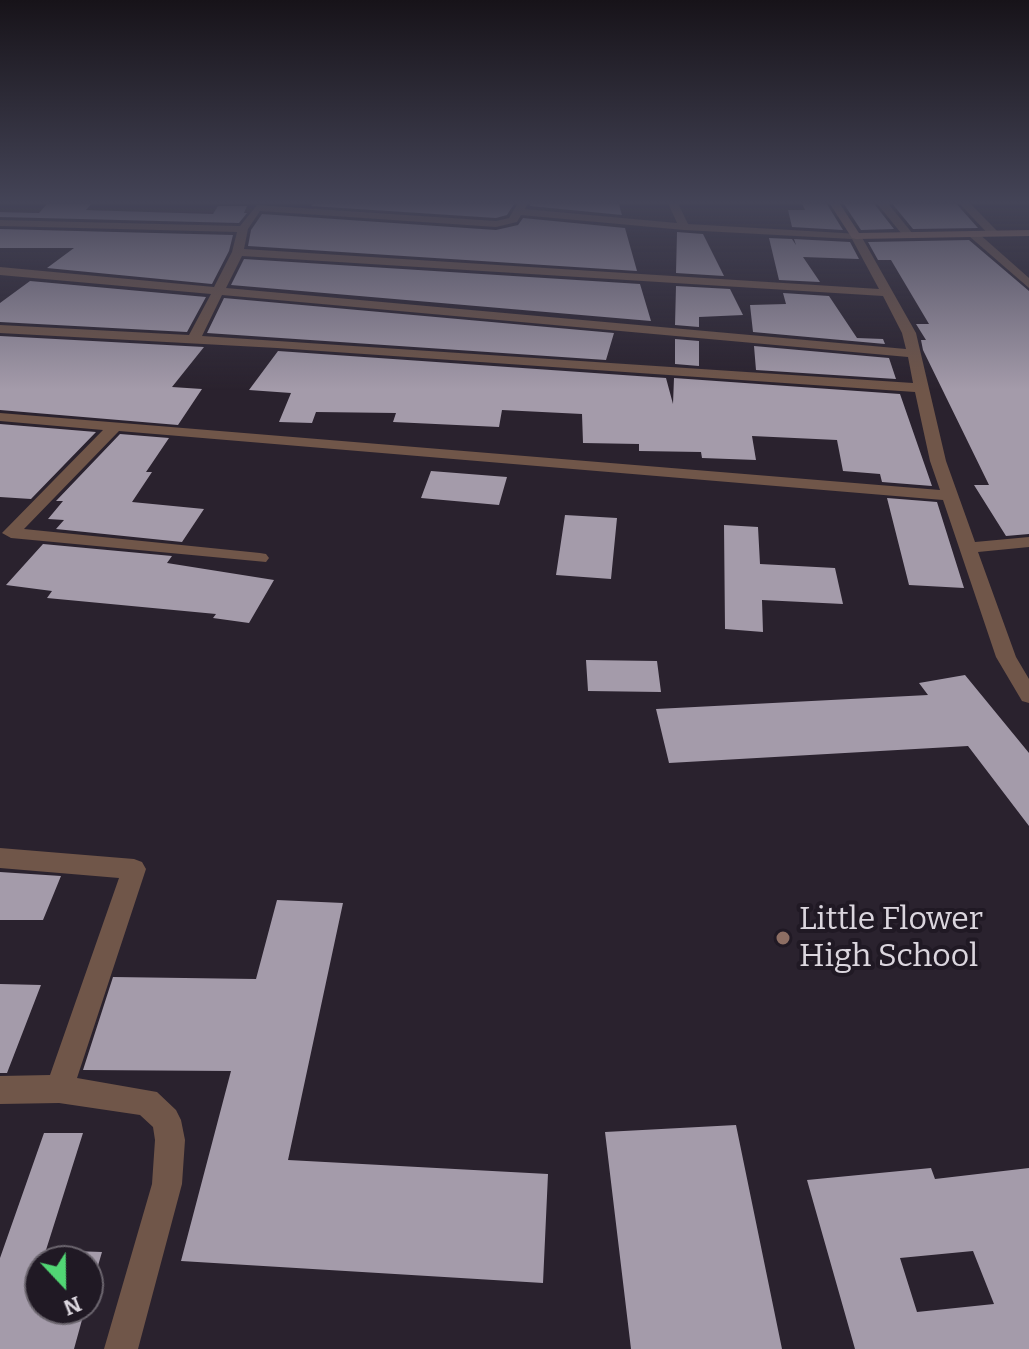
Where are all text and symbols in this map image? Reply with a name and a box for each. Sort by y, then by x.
place label: Little Flower High School [799,901,983,976]
marker: Little Flower High School [774,929,792,947]
north arrow [24,1245,104,1325]
text: N [60,1290,85,1322]

